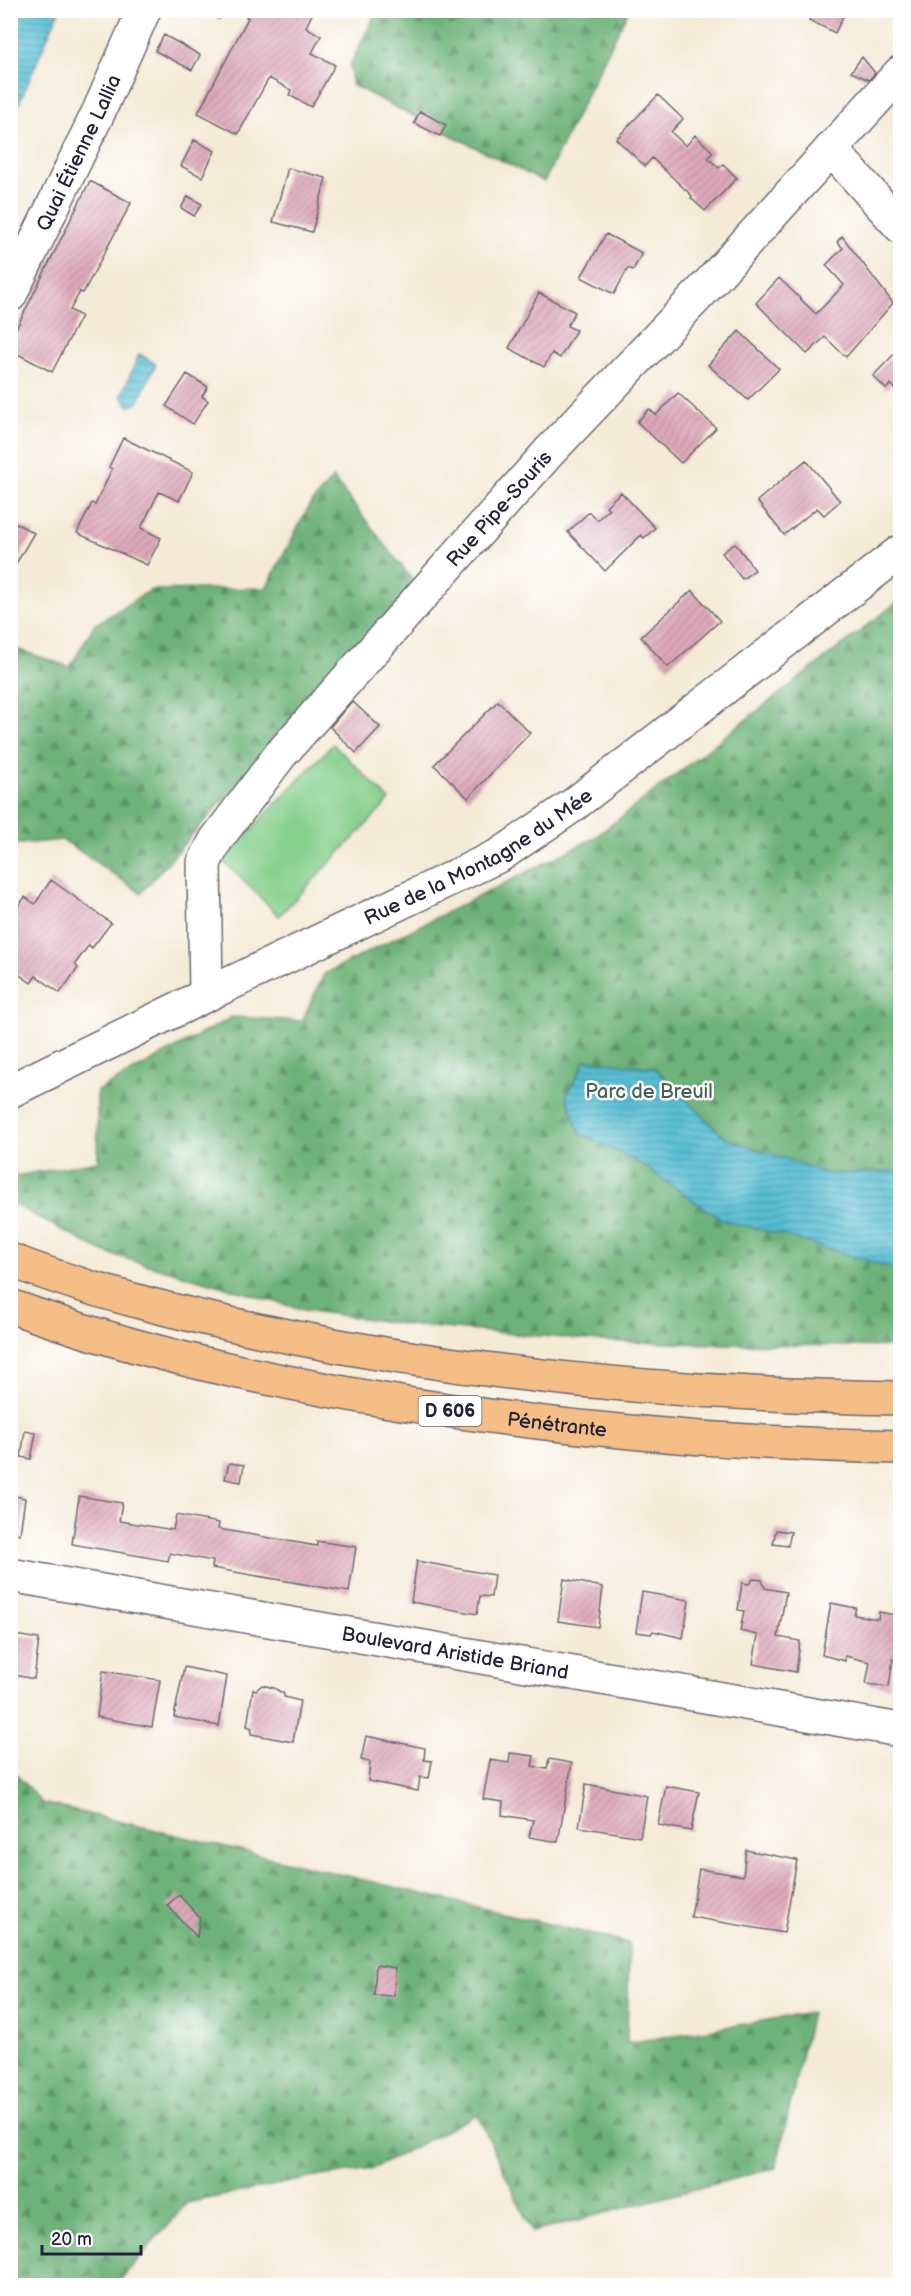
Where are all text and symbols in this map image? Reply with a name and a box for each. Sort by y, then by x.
street label: Quai Étienne Lallia [32,71,127,235]
street label: Rue Pipe-Souris [442,446,557,572]
street label: Rue de la Montagne du Mée [361,784,598,931]
park label: Parc de Breuil [585,1080,713,1104]
road number: D 606 [418,1396,482,1426]
street label: Pénétrante [506,1408,608,1443]
street label: Boulevard Aristide Briand [340,1622,570,1685]
scale bar [42,2218,141,2256]
text: 20 m [51,2229,92,2250]

